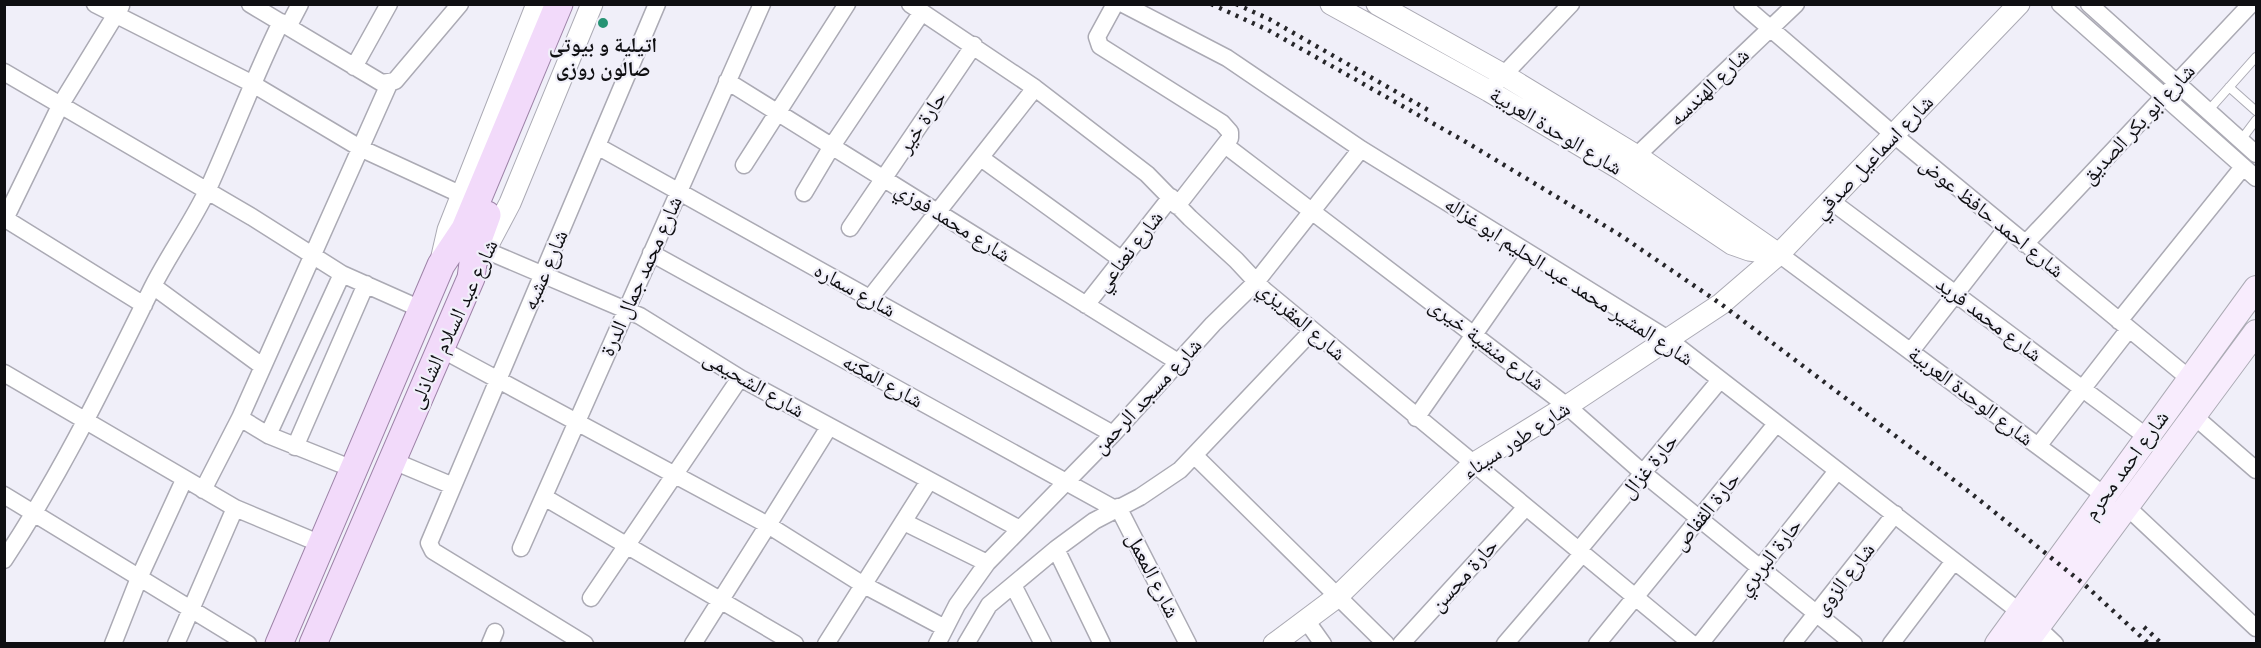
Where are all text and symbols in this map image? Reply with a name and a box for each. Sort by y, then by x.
marker: اتيلية و بيوتى صالون روزى [596,16,610,30]
place label: اتيلية و بيوتى صالون روزى [549,33,657,81]
street label: شارع الهندسه [1664,43,1755,132]
street label: شارع ابو بكر الصديق [2076,59,2200,190]
street label: شارع الوحدة العربية [1485,82,1627,181]
street label: حارة خير [892,86,951,158]
street label: شارع اسماعيل صدقي [1808,90,1941,227]
street label: شارع احمد حافظ عوض [1914,151,2069,283]
street label: شارع محمد فوزي [889,177,1015,271]
street label: شارع محمد جمال الدرة [595,192,688,360]
street label: شارع المشير محمد عبد الحليم ابو غزاله [1439,192,1698,372]
street label: شارع نعناعي [1090,206,1171,299]
street label: شارع عشبه [517,226,574,314]
street label: شارع عبد السلام الشاذلى [403,236,505,413]
street label: شارع سماره [810,258,900,323]
street label: شارع محمد فريد [1931,271,2047,367]
street label: شارع المقريزي [1250,276,1351,369]
street label: شارع منشية خيرى [1424,293,1550,396]
street label: شارع مسجد الرحمن [1087,333,1207,459]
street label: شارع الوحدة العربية [1903,341,2038,452]
street label: شارع الشحيمى [699,345,809,423]
street label: شارع المكنه [838,349,927,414]
street label: شارع طور سيناء [1458,396,1575,484]
street label: شارع احمد محرم [2078,406,2175,525]
street label: حارة غزال [1615,429,1683,503]
street label: حارة القفاص [1667,467,1746,556]
street label: حارة البربري [1731,514,1810,603]
street label: شارع المعمل [1120,528,1185,622]
street label: حارة محسن [1425,534,1504,617]
street label: شارع الزوى [1808,538,1881,621]

